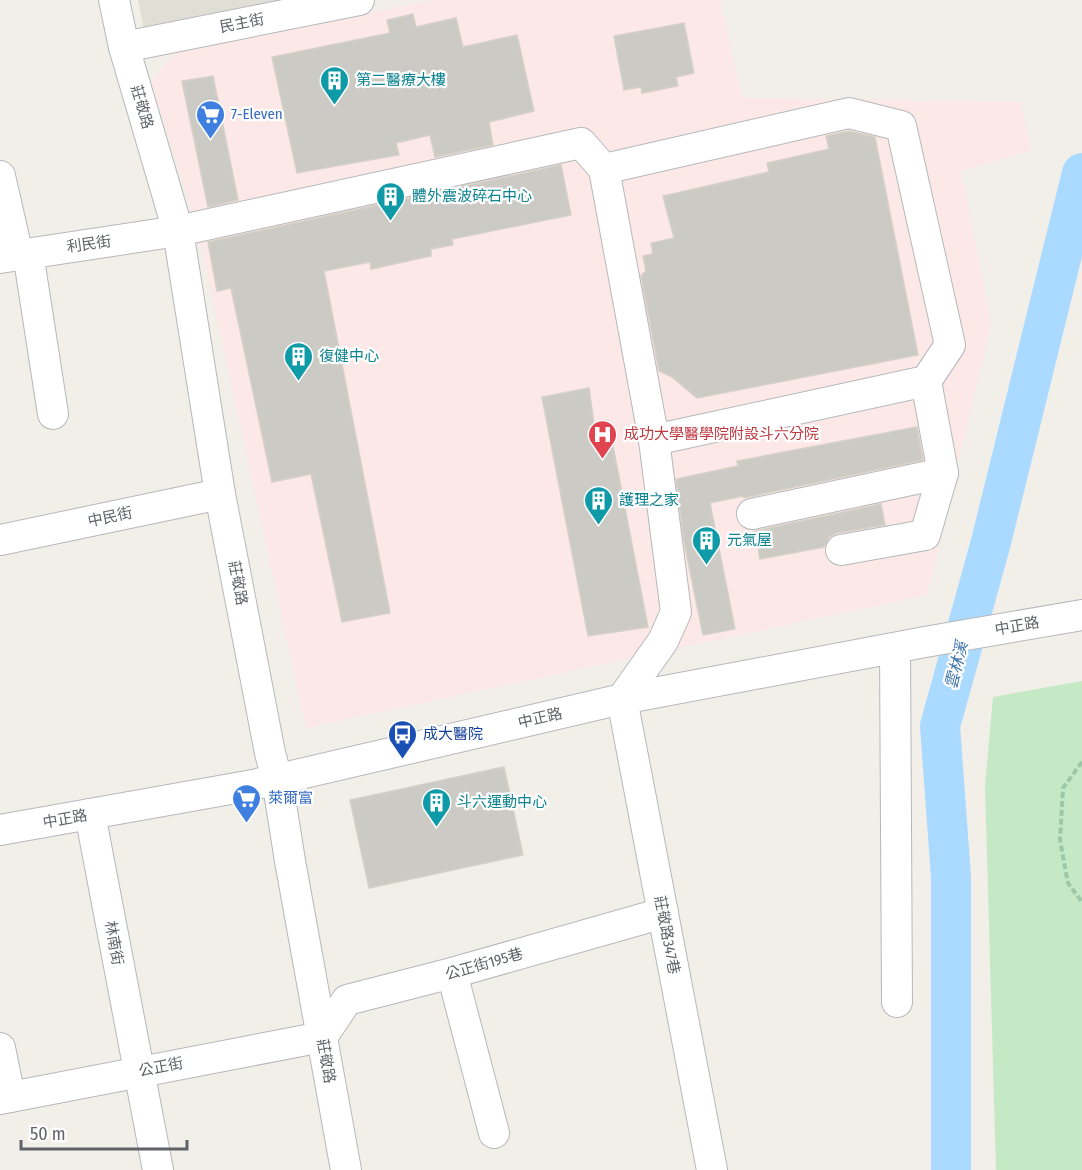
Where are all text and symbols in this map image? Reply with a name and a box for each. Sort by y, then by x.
street label: 民主街 [218,10,266,36]
building icon: 第二醫療大樓 [319,64,351,106]
place label: 第二醫療大樓 [356,71,446,89]
street label: 莊敬路 [127,83,157,131]
supermarket icon: 7-Eleven [194,98,226,140]
place label: 7-Eleven [231,105,283,123]
building icon: 體外震波碎石中心 [375,180,407,222]
place label: 體外震波碎石中心 [412,187,532,205]
street label: 利民街 [65,232,113,256]
building icon: 復健中心 [282,340,314,382]
place label: 復健中心 [319,347,379,365]
hospital icon: 成功大學醫學院附設斗六分院 [587,418,619,460]
place label: 成功大學醫學院附設斗六分院 [624,425,819,443]
building icon: 護理之家 [582,484,614,526]
place label: 護理之家 [619,491,679,509]
street label: 中民街 [86,504,134,530]
building icon: 元氣屋 [690,524,722,566]
place label: 元氣屋 [727,531,772,549]
street label: 莊敬路 [225,559,251,607]
street label: 中正路 [993,613,1041,639]
water label: 雲林溪 [941,638,972,691]
street label: 中正路 [516,704,564,732]
bus stop icon: 成大醫院 [386,718,418,760]
place label: 成大醫院 [423,725,483,743]
supermarket icon: 萊爾富 [231,782,263,824]
building icon: 斗六運動中心 [420,786,452,828]
place label: 萊爾富 [268,789,313,807]
place label: 斗六運動中心 [457,793,547,811]
street label: 中正路 [41,806,89,832]
street label: 莊敬路347巷 [651,894,683,976]
street label: 林南街 [101,919,127,967]
street label: 公正街195巷 [443,944,525,984]
street label: 莊敬路 [313,1037,339,1085]
street label: 公正街 [137,1054,185,1080]
scale bar [21,1113,188,1151]
text: 50 m [30,1123,66,1145]

